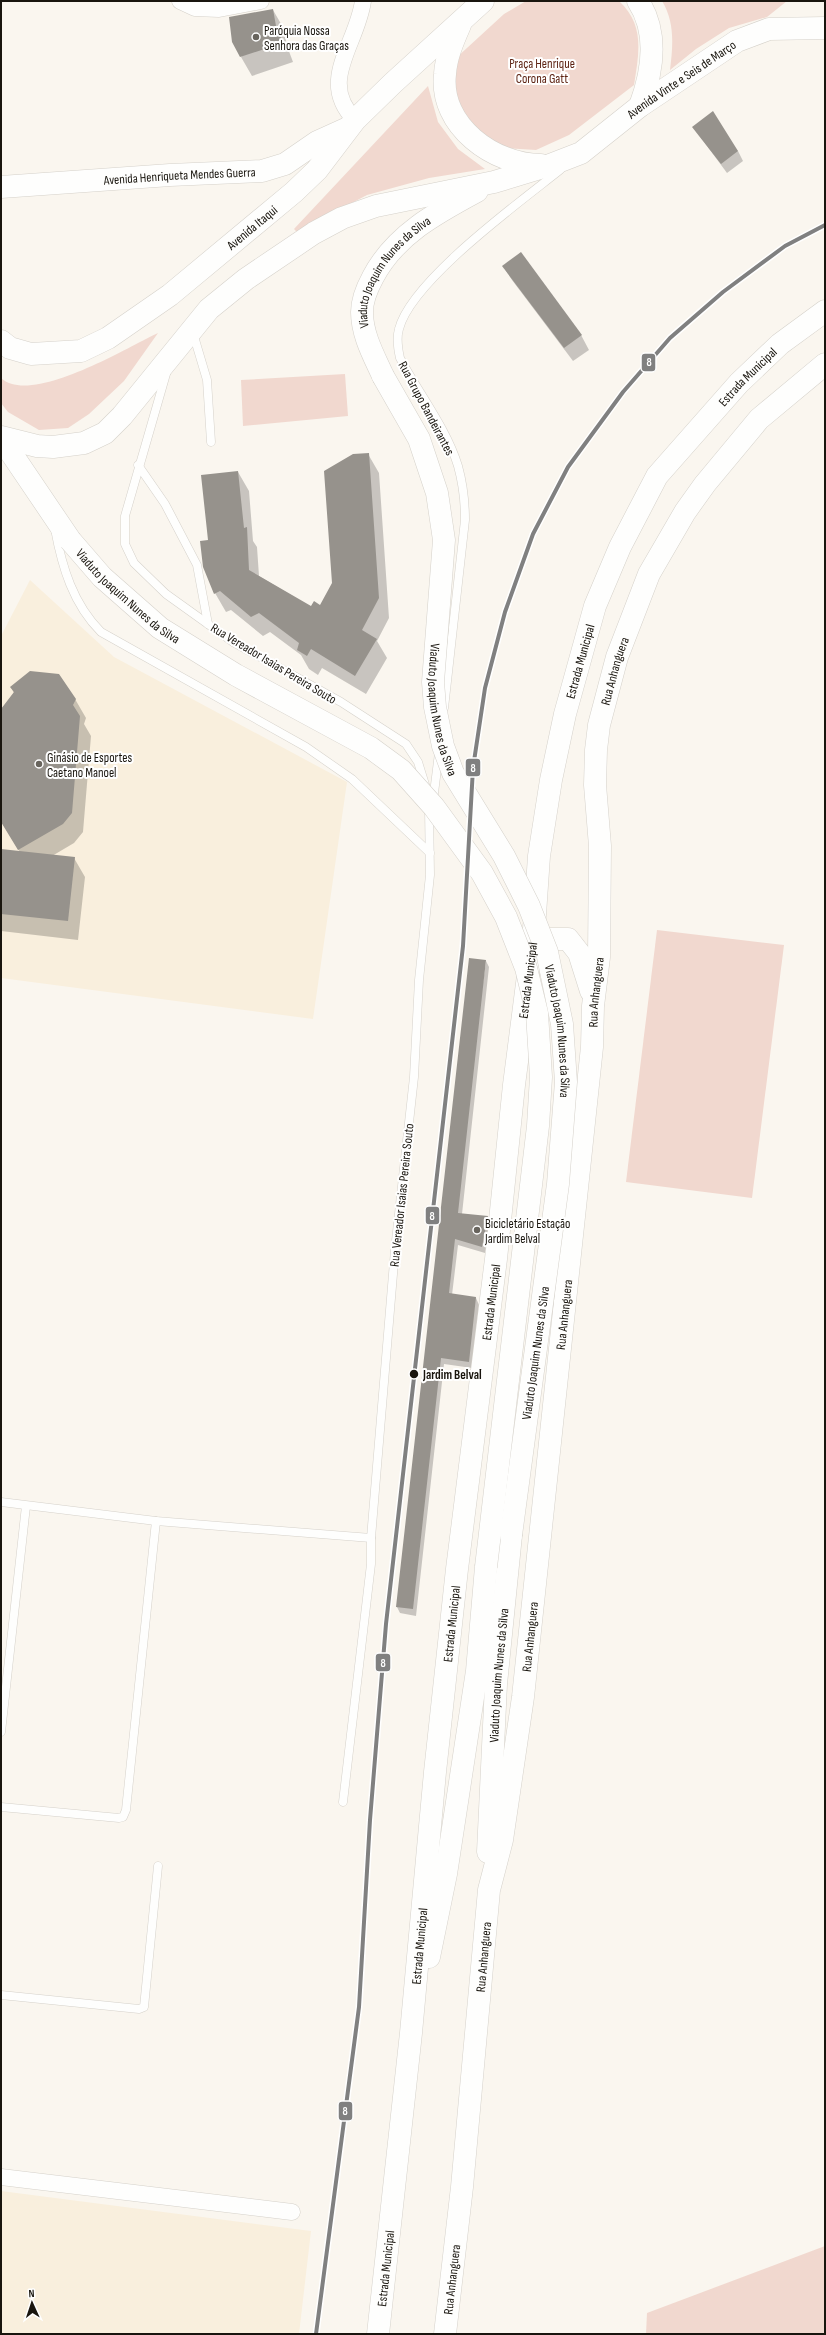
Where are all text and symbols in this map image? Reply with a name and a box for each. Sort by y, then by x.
place label: Paróquia Nossa Senhora das Graças [264,23,349,54]
marker: Paróquia Nossa Senhora das Graças [251,32,261,42]
street label: Avenida Vinte e Seis de Março [623,37,739,123]
park label: Praça Henrique Corona Gatt [509,56,575,87]
street label: Avenida Henriqueta Mendes Guerra [102,164,256,189]
street label: Avenida Itaqui [223,202,281,254]
street label: Viaduto Joaquim Nunes da Silva [355,213,434,329]
street label: Estrada Municipal [715,344,781,410]
line badge: 8 [641,353,656,372]
text: 8 [646,356,652,369]
street label: Rua Grupo Bandeirantes [395,359,458,459]
street label: Viaduto Joaquim Nunes da Silva [72,546,183,647]
street label: Rua Vereador Isaias Pereira Souto [208,620,339,708]
street label: Estrada Municipal [563,623,599,701]
street label: Rua Anhanguera [598,635,633,707]
street label: Viaduto Joaquim Nunes da Silva [424,643,460,778]
place label: Ginásio de Esportes Caetano Manoel [47,750,133,781]
line badge: 8 [465,758,481,777]
marker: Ginásio de Esportes Caetano Manoel [34,759,44,769]
text: 8 [470,762,476,775]
street label: Estrada Municipal [516,941,541,1019]
street label: Rua Anhanguera [585,956,608,1028]
street label: Viaduto Joaquim Nunes da Silva [541,963,573,1098]
street label: Rua Vereador Isaias Pereira Souto [387,1123,417,1268]
line badge: 8 [425,1206,440,1225]
text: 8 [429,1210,435,1223]
place label: Bicicletário Estação Jardim Belval [484,1216,571,1247]
marker: Bicicletário Estação Jardim Belval [472,1225,482,1235]
street label: Estrada Municipal [479,1263,504,1341]
street label: Rua Anhanguera [553,1279,576,1351]
street label: Viaduto Joaquim Nunes da Silva [519,1285,553,1421]
place label: Jardim Belval [422,1367,482,1383]
marker: Jardim Belval [408,1368,420,1380]
street label: Estrada Municipal [440,1585,464,1663]
street label: Rua Anhanguera [519,1601,542,1673]
street label: Viaduto Joaquim Nunes da Silva [486,1607,513,1743]
line badge: 8 [375,1653,391,1672]
text: 8 [380,1657,386,1670]
street label: Estrada Municipal [409,1907,431,1985]
street label: Rua Anhanguera [473,1921,495,1993]
line badge: 8 [338,2101,353,2121]
text: 8 [342,2105,348,2118]
street label: Estrada Municipal [374,2230,398,2307]
street label: Rua Anhanguera [440,2244,464,2315]
north arrow [12,2283,52,2323]
text: N [28,2287,35,2300]

